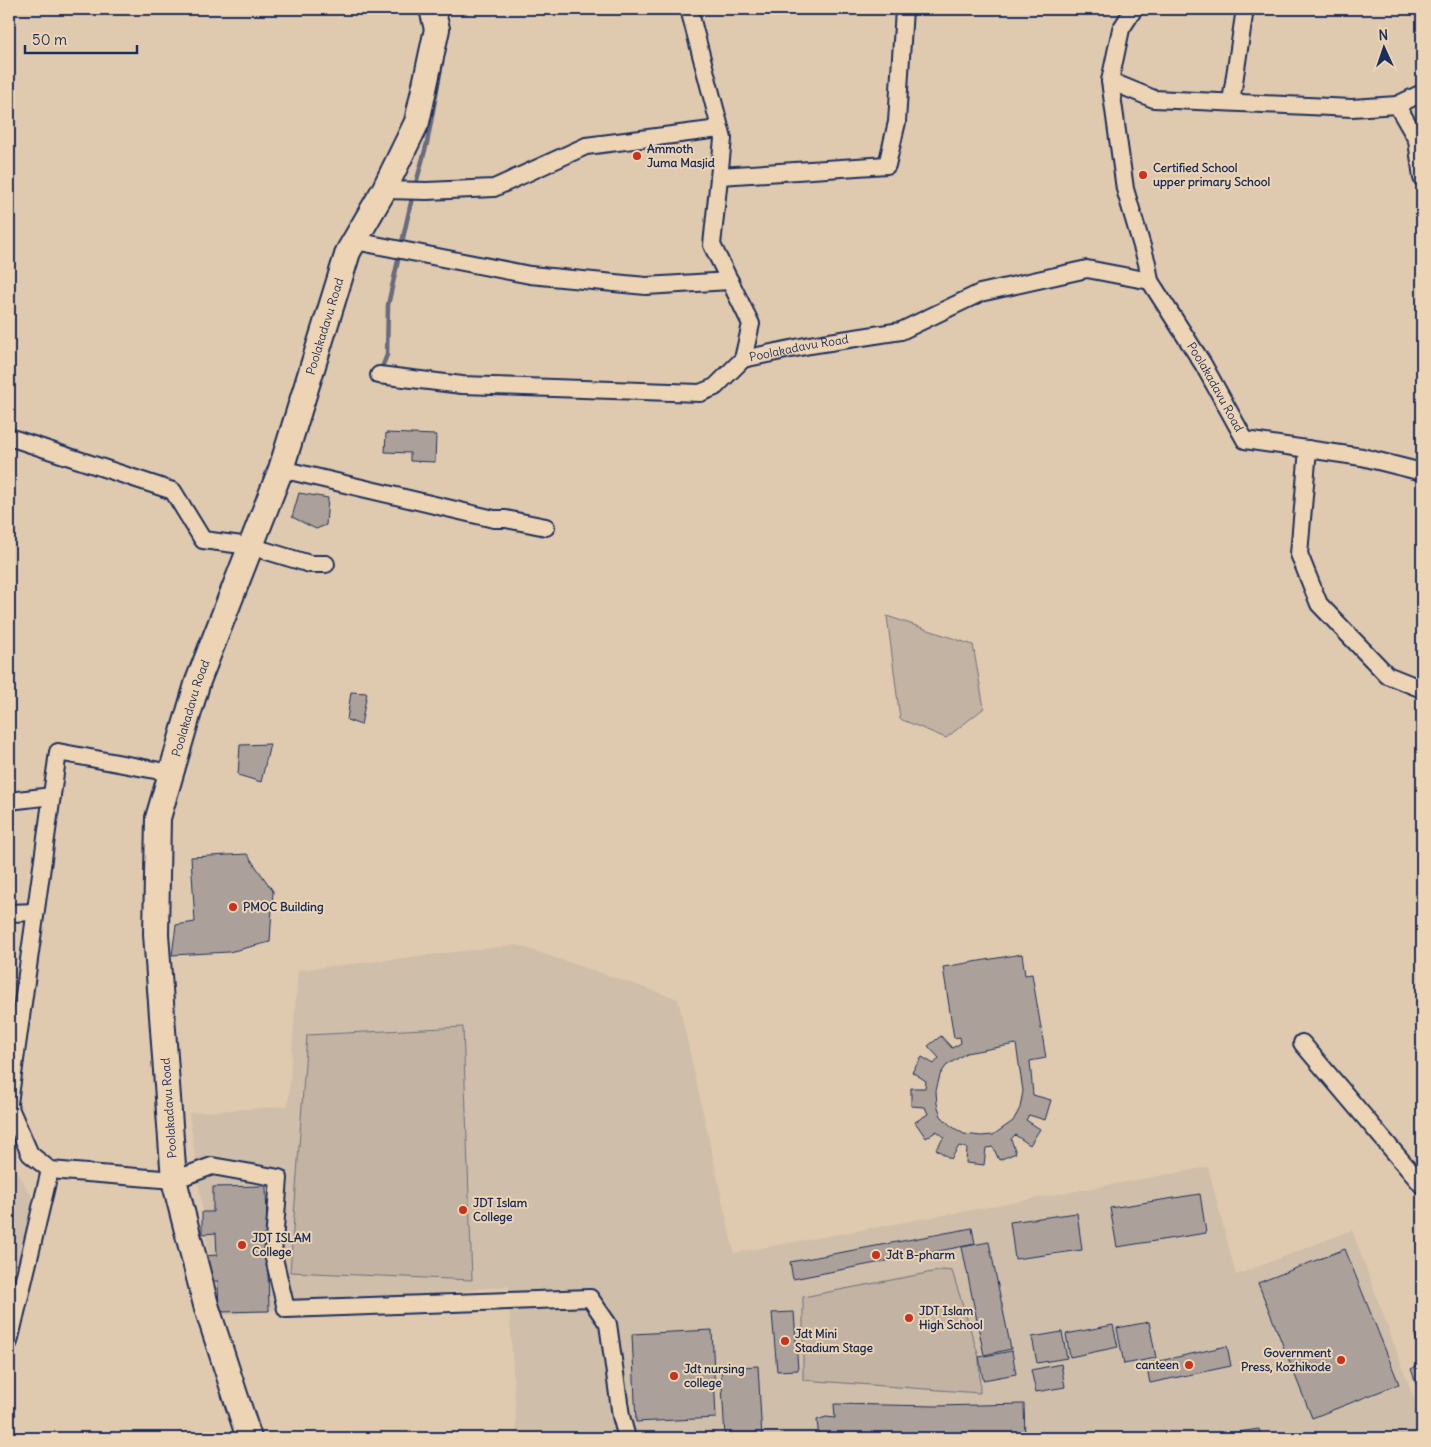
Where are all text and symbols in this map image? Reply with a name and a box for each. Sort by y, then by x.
scale bar [25,22,138,54]
north arrow [1358,22,1408,72]
text: N [1378,26,1389,44]
text: 50 m [32,30,67,49]
place label: Ammoth Juma Masjid [647,141,715,170]
marker: Ammoth Juma Masjid [631,150,643,162]
place label: Certified School upper primary School [1153,160,1270,190]
marker: Certified School upper primary School [1137,169,1149,181]
street label: Poolakadavu Road [302,276,347,377]
street label: Poolakadavu Road [748,331,850,364]
street label: Poolakadavu Road [1184,339,1247,434]
street label: Poolakadavu Road [168,657,213,758]
place label: PMOC Building [243,899,324,915]
marker: PMOC Building [227,901,239,913]
street label: Poolakadavu Road [158,1057,179,1159]
place label: JDT Islam College [473,1195,528,1225]
marker: JDT Islam College [457,1204,469,1216]
place label: JDT ISLAM College [252,1230,311,1260]
marker: JDT ISLAM College [236,1239,248,1251]
place label: Jdt B-pharm [886,1247,955,1263]
marker: Jdt B-pharm [870,1249,882,1261]
place label: JDT Islam High School [919,1303,983,1333]
marker: JDT Islam High School [903,1312,915,1324]
place label: Jdt Mini Stadium Stage [795,1326,873,1356]
marker: Jdt Mini Stadium Stage [779,1335,791,1347]
place label: Government Press, Kozhikode [1241,1345,1332,1374]
marker: Government Press, Kozhikode [1335,1354,1347,1366]
place label: canteen [1135,1357,1179,1372]
marker: canteen [1183,1359,1195,1371]
place label: Jdt nursing college [684,1361,745,1391]
marker: Jdt nursing college [668,1370,680,1382]

